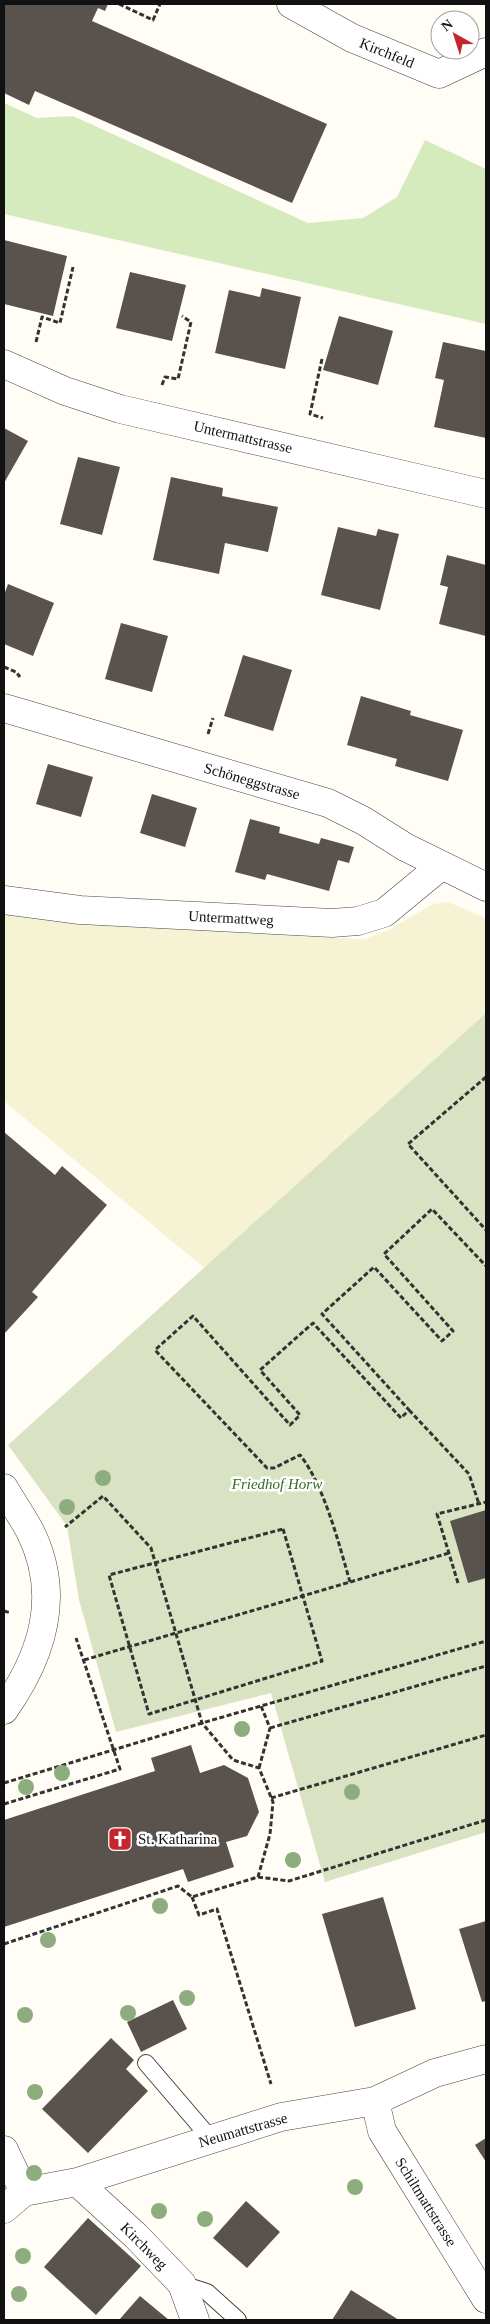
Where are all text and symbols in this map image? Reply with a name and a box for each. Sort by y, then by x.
north arrow [430,10,480,60]
text: N [438,16,456,34]
street label: Kirchfeld [357,35,417,71]
street label: Untermattstrasse [192,418,294,456]
street label: Schöneggstrasse [202,760,302,802]
street label: Untermattweg [188,908,275,928]
park label: Friedhof Horw [231,1476,322,1492]
church icon: St. Katharina [107,1826,133,1852]
place label: St. Katharina [138,1831,217,1847]
street label: Neumattstrasse [197,2110,290,2150]
street label: Schiltmattstrasse [392,2155,460,2250]
street label: Kirchweg [117,2219,171,2273]

